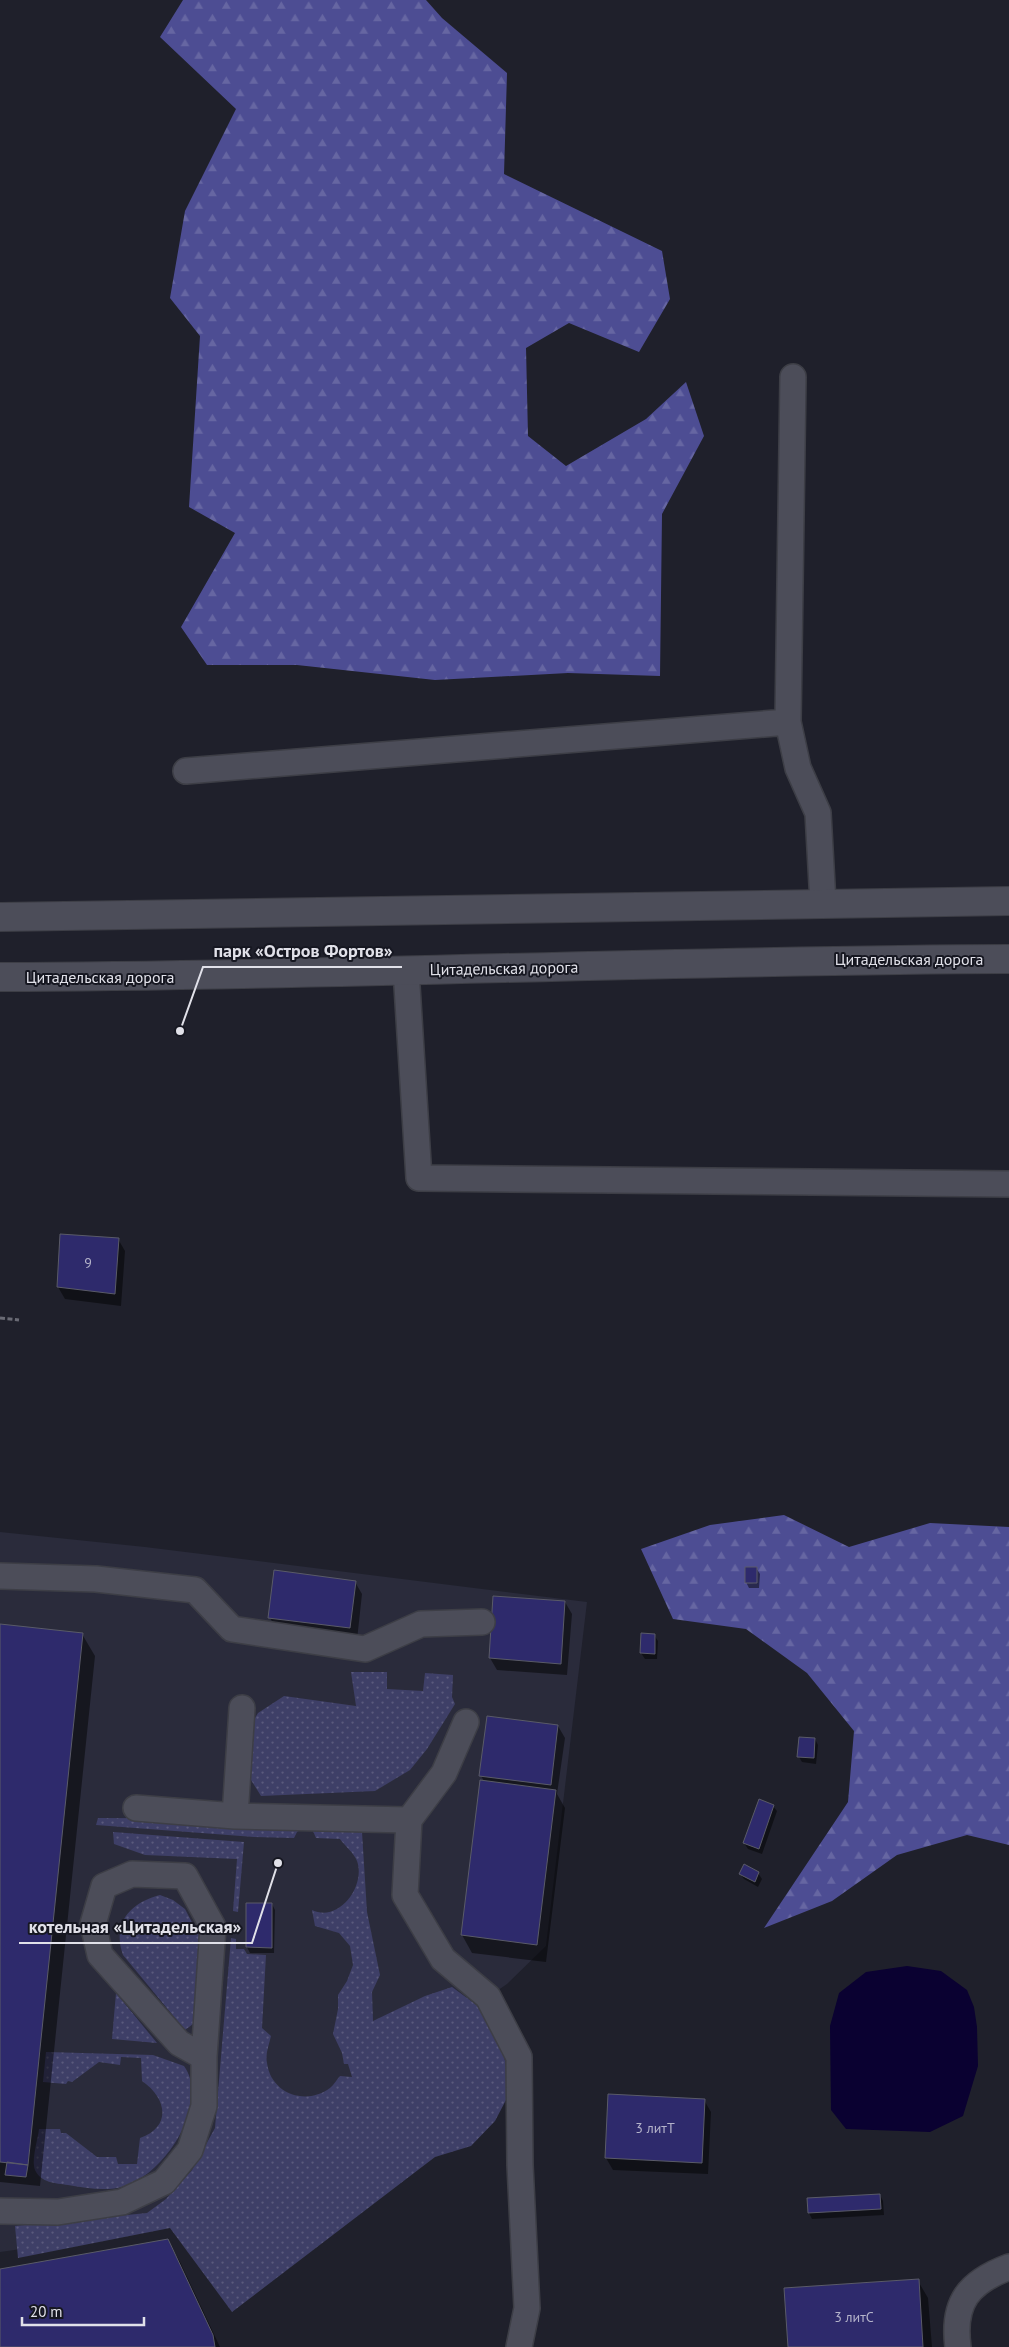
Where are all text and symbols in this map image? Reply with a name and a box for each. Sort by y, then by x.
callout: парк «Остров Фортов» [203,934,402,967]
text: парк «Остров Фортов» [213,939,393,962]
street label: Цитадельская дорога [835,949,983,969]
street label: Цитадельская дорога [429,957,579,979]
street label: Цитадельская дорога [26,967,174,987]
house number: 9 [84,1254,92,1272]
callout: котельная «Цитадельская» [19,1910,252,1943]
text: котельная «Цитадельская» [29,1915,241,1938]
house number: 3 литТ [635,2119,675,2137]
scale bar [22,2294,145,2326]
text: 20 m [30,2302,63,2321]
house number: 3 литС [834,2308,874,2326]

